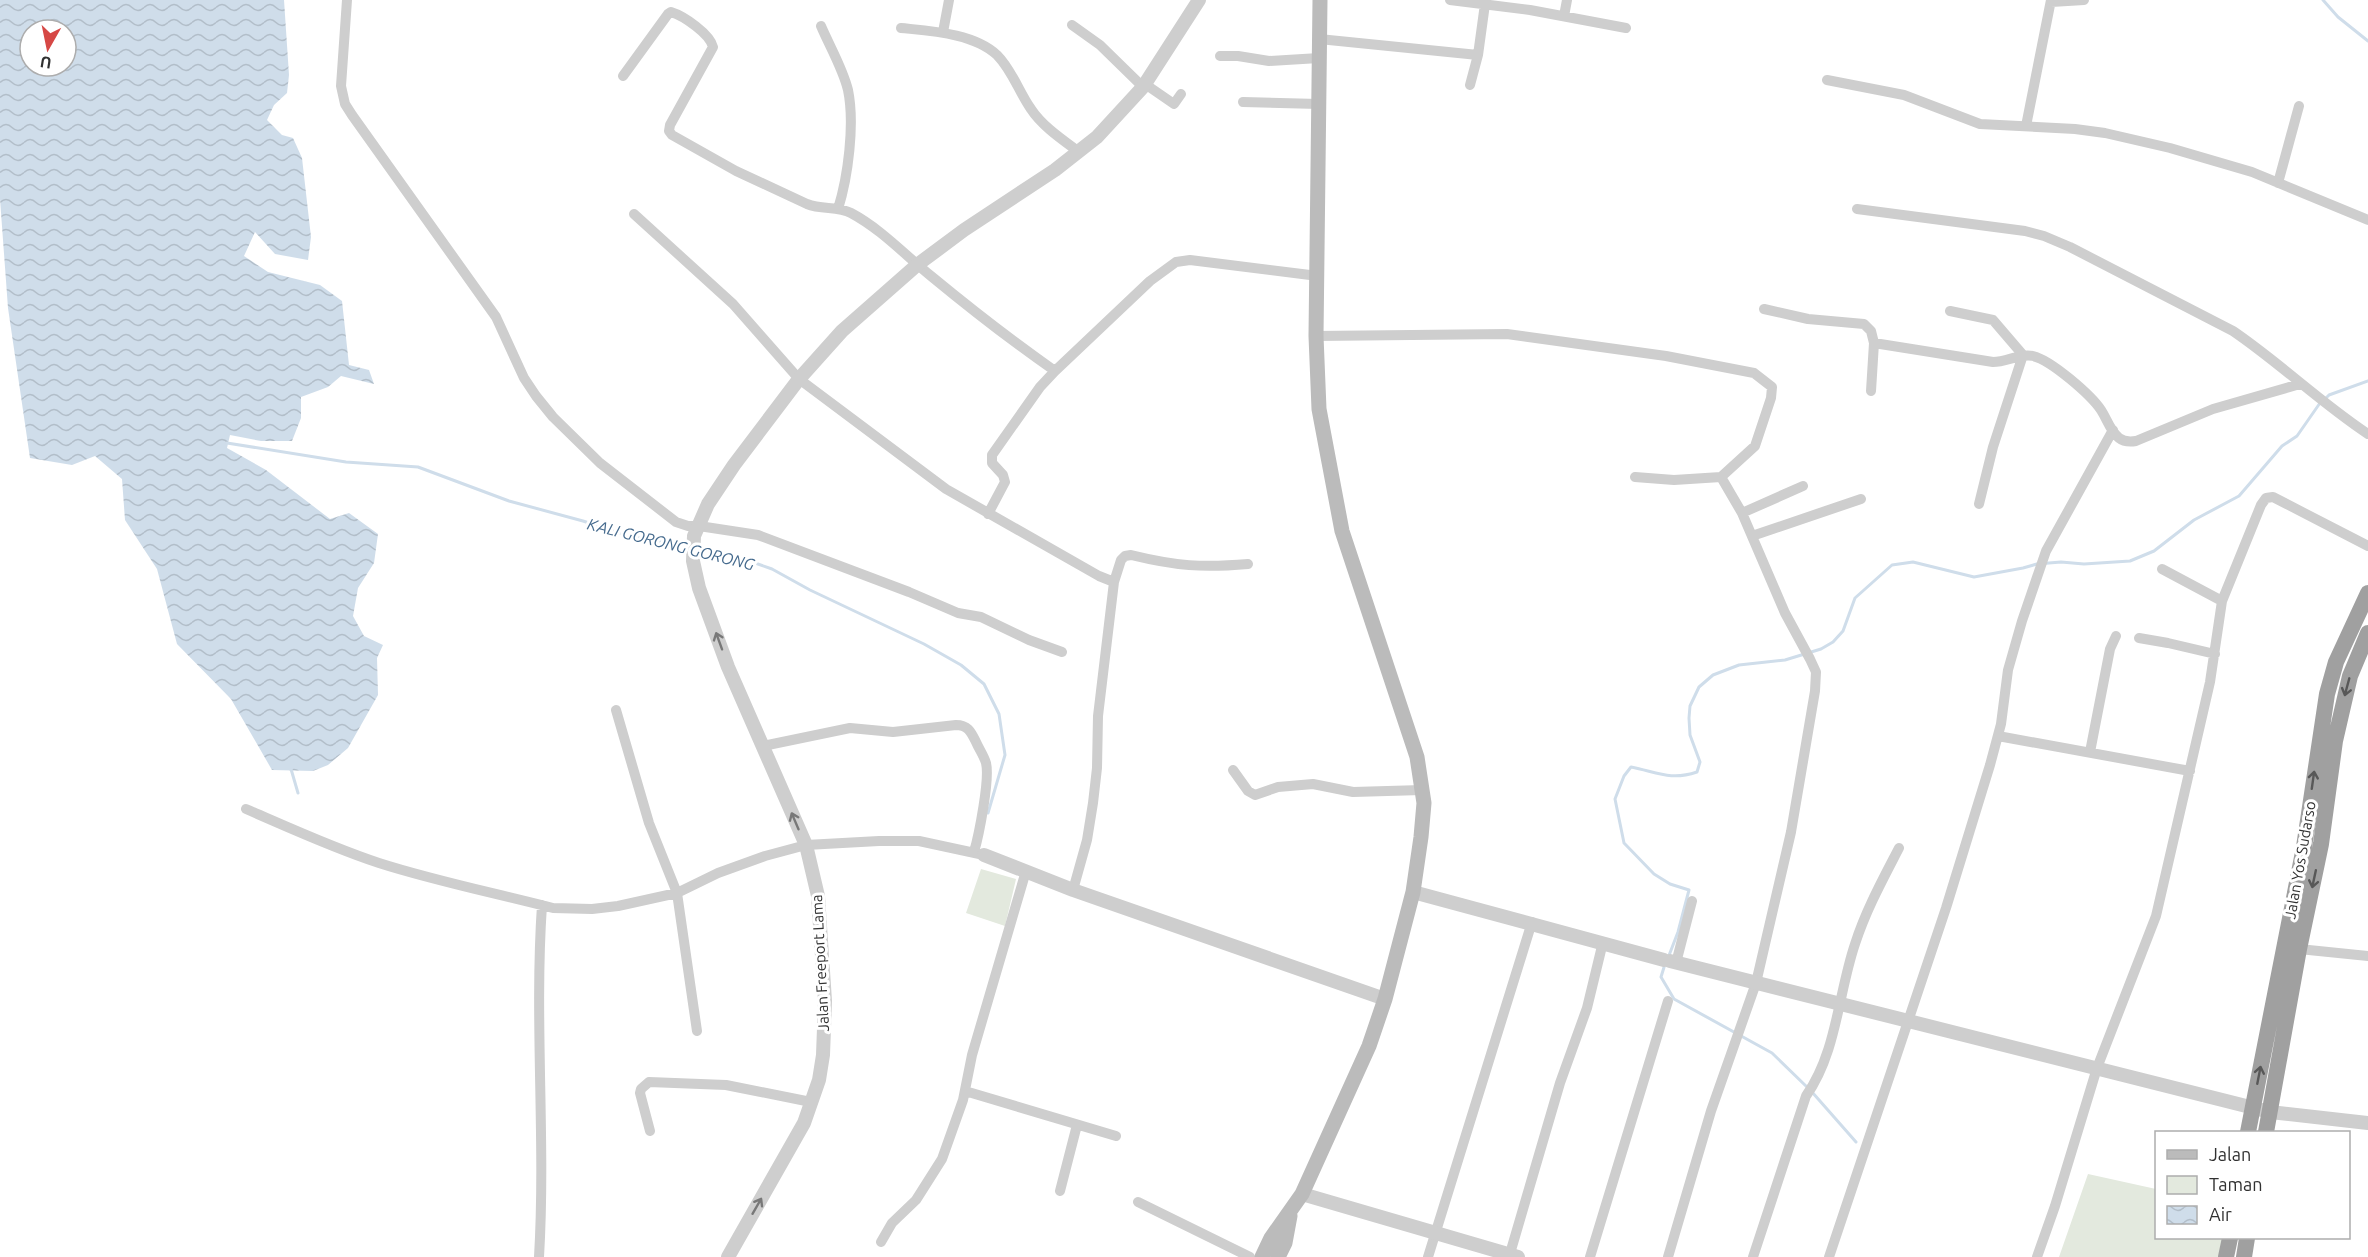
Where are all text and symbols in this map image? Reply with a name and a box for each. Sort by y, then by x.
north arrow [18,18,78,78]
text: U [39,53,53,73]
water label: KALI GORONG GORONG [586,515,757,574]
one-way arrow [712,632,723,651]
one-way arrow [2341,677,2352,696]
one-way arrow [2308,771,2319,790]
street label: Jalan Yos Sudarso [2281,800,2319,920]
one-way arrow [789,812,800,830]
one-way arrow [2308,869,2319,889]
street label: Jalan Freeport Lama [808,894,832,1032]
one-way arrow [2254,1066,2265,1085]
legend [2155,1131,2350,1239]
text: Jalan [2209,1144,2251,1164]
text: Taman [2209,1174,2263,1194]
one-way arrow [751,1198,763,1215]
text: Air [2209,1204,2232,1224]

